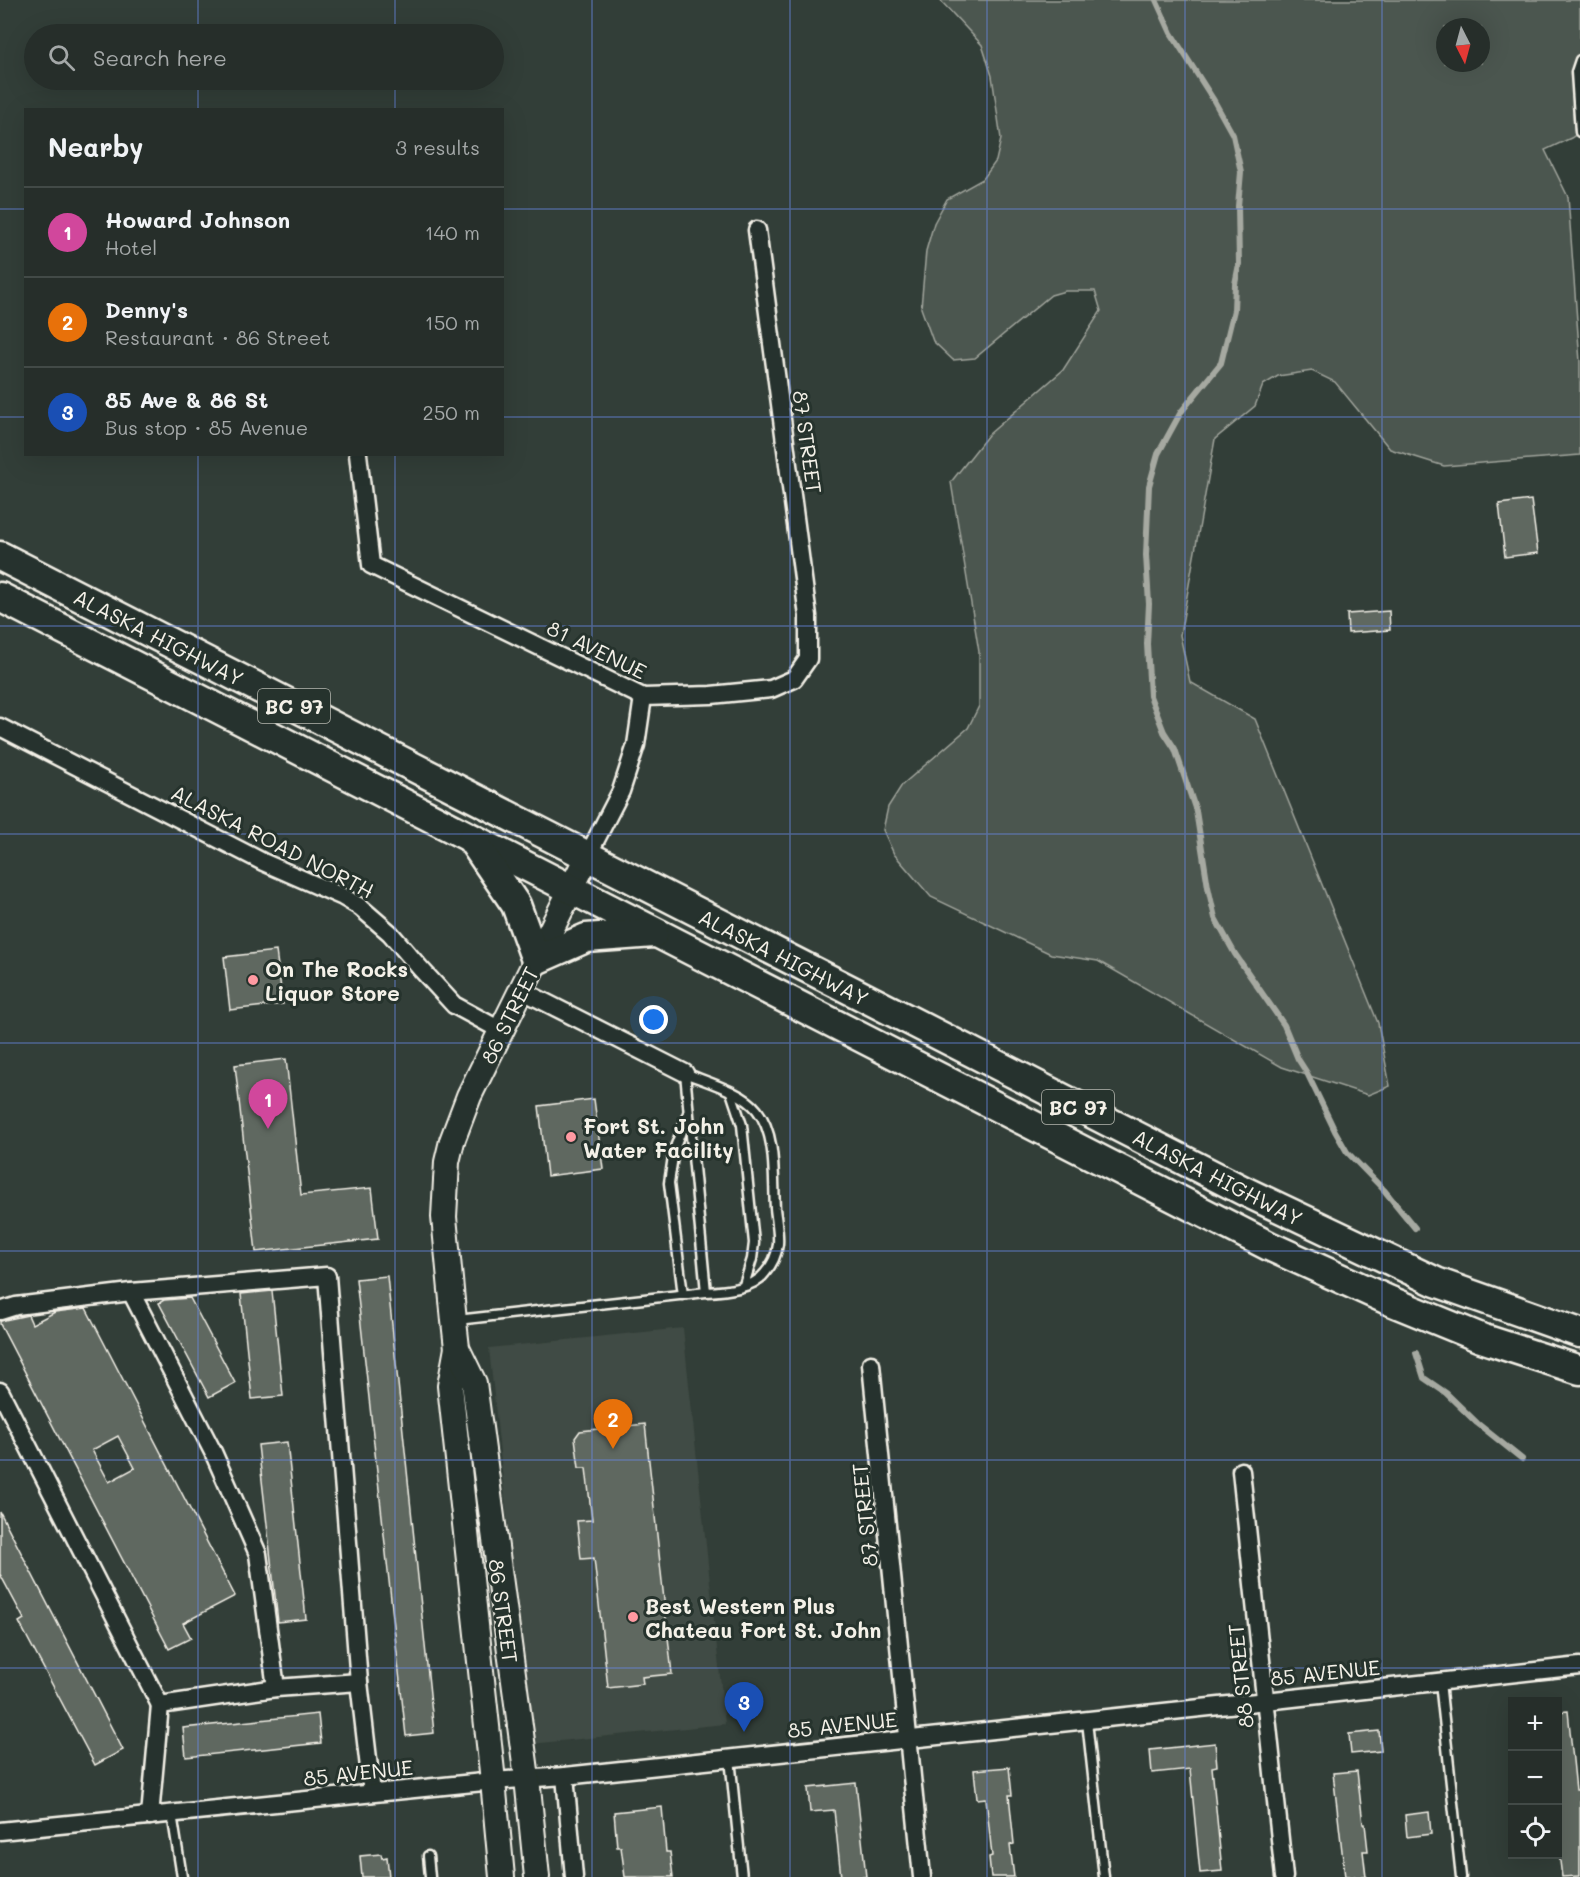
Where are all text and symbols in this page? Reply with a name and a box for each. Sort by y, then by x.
north arrow [1436,18,1490,72]
search box [24,24,504,90]
icon: search [45,41,78,74]
text: Search here [93,43,227,72]
text: Nearby [48,130,143,164]
text: 3 results [395,134,480,160]
text: Howard Johnson [105,205,290,234]
text: 1 [63,219,72,245]
text: 140 m [425,219,480,245]
text: Hotel [105,234,157,260]
text: Denny's [105,295,188,324]
text: 2 [62,309,73,335]
text: 150 m [425,309,480,335]
text: Restaurant · 86 Street [105,324,330,350]
text: 85 Ave & 86 St [105,385,268,414]
street label: 87 STREET [787,389,829,495]
text: 3 [62,399,74,425]
text: 250 m [423,399,480,425]
text: Bus stop · 85 Avenue [105,414,308,440]
street label: ALASKA HIGHWAY [69,582,249,692]
street label: 81 AVENUE [543,613,651,685]
road number: BC 97 [258,689,330,723]
street label: ALASKA ROAD NORTH [167,778,379,904]
street label: ALASKA HIGHWAY [694,902,874,1012]
place label: On The Rocks Liquor Store [265,955,408,1006]
street label: 86 STREET [474,962,544,1068]
marker: On The Rocks Liquor Store [246,973,260,987]
your location [639,1005,668,1034]
pin: 1 [248,1080,288,1129]
road number: BC 97 [1042,1090,1114,1124]
place label: Fort St. John Water Facility [583,1112,734,1164]
street label: ALASKA HIGHWAY [1128,1122,1308,1232]
marker: Fort St. John Water Facility [564,1130,578,1144]
pin: 2 [594,1400,632,1449]
street label: 87 STREET [845,1462,883,1568]
street label: 86 STREET [483,1557,525,1665]
place label: Best Western Plus Chateau Fort St. John [645,1592,881,1643]
marker: Best Western Plus Chateau Fort St. John [626,1610,640,1624]
street label: 88 STREET [1221,1622,1259,1730]
street label: 85 AVENUE [1269,1653,1381,1691]
pin: 3 [724,1682,764,1732]
map controls [1508,1697,1562,1859]
button: + [1508,1697,1562,1751]
street label: 85 AVENUE [786,1705,898,1743]
button: − [1508,1751,1562,1805]
street label: 85 AVENUE [302,1753,414,1791]
button: locate [1508,1805,1562,1859]

